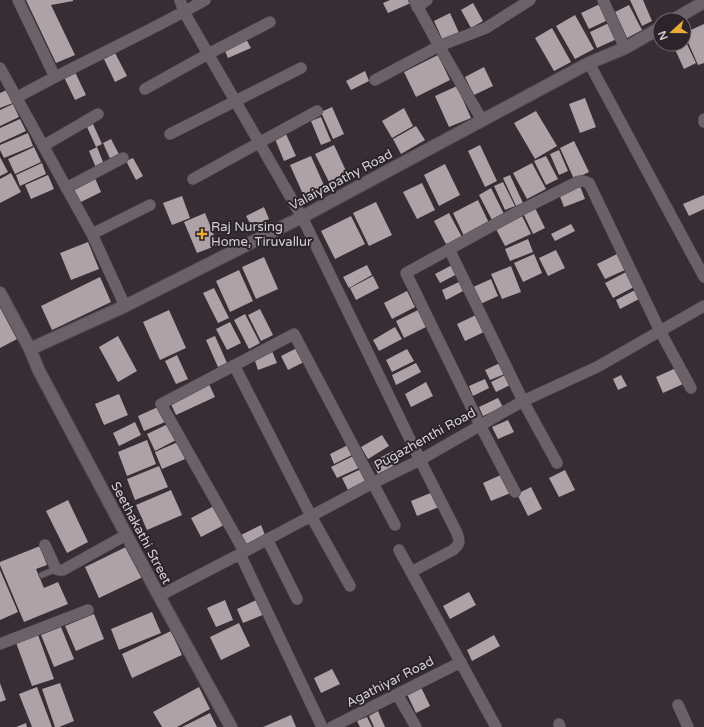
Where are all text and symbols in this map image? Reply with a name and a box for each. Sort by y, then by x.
north arrow [652,12,692,52]
text: N [655,29,671,42]
street label: Valaiyapathy Road [287,146,395,214]
place label: Raj Nursing Home, Tiruvallur [211,219,312,250]
marker: Raj Nursing Home, Tiruvallur [196,228,208,240]
street label: Pugazhenthi Road [371,404,479,474]
street label: Seethakathi Street [107,479,175,587]
street label: Agathiyar Road [343,653,437,711]

